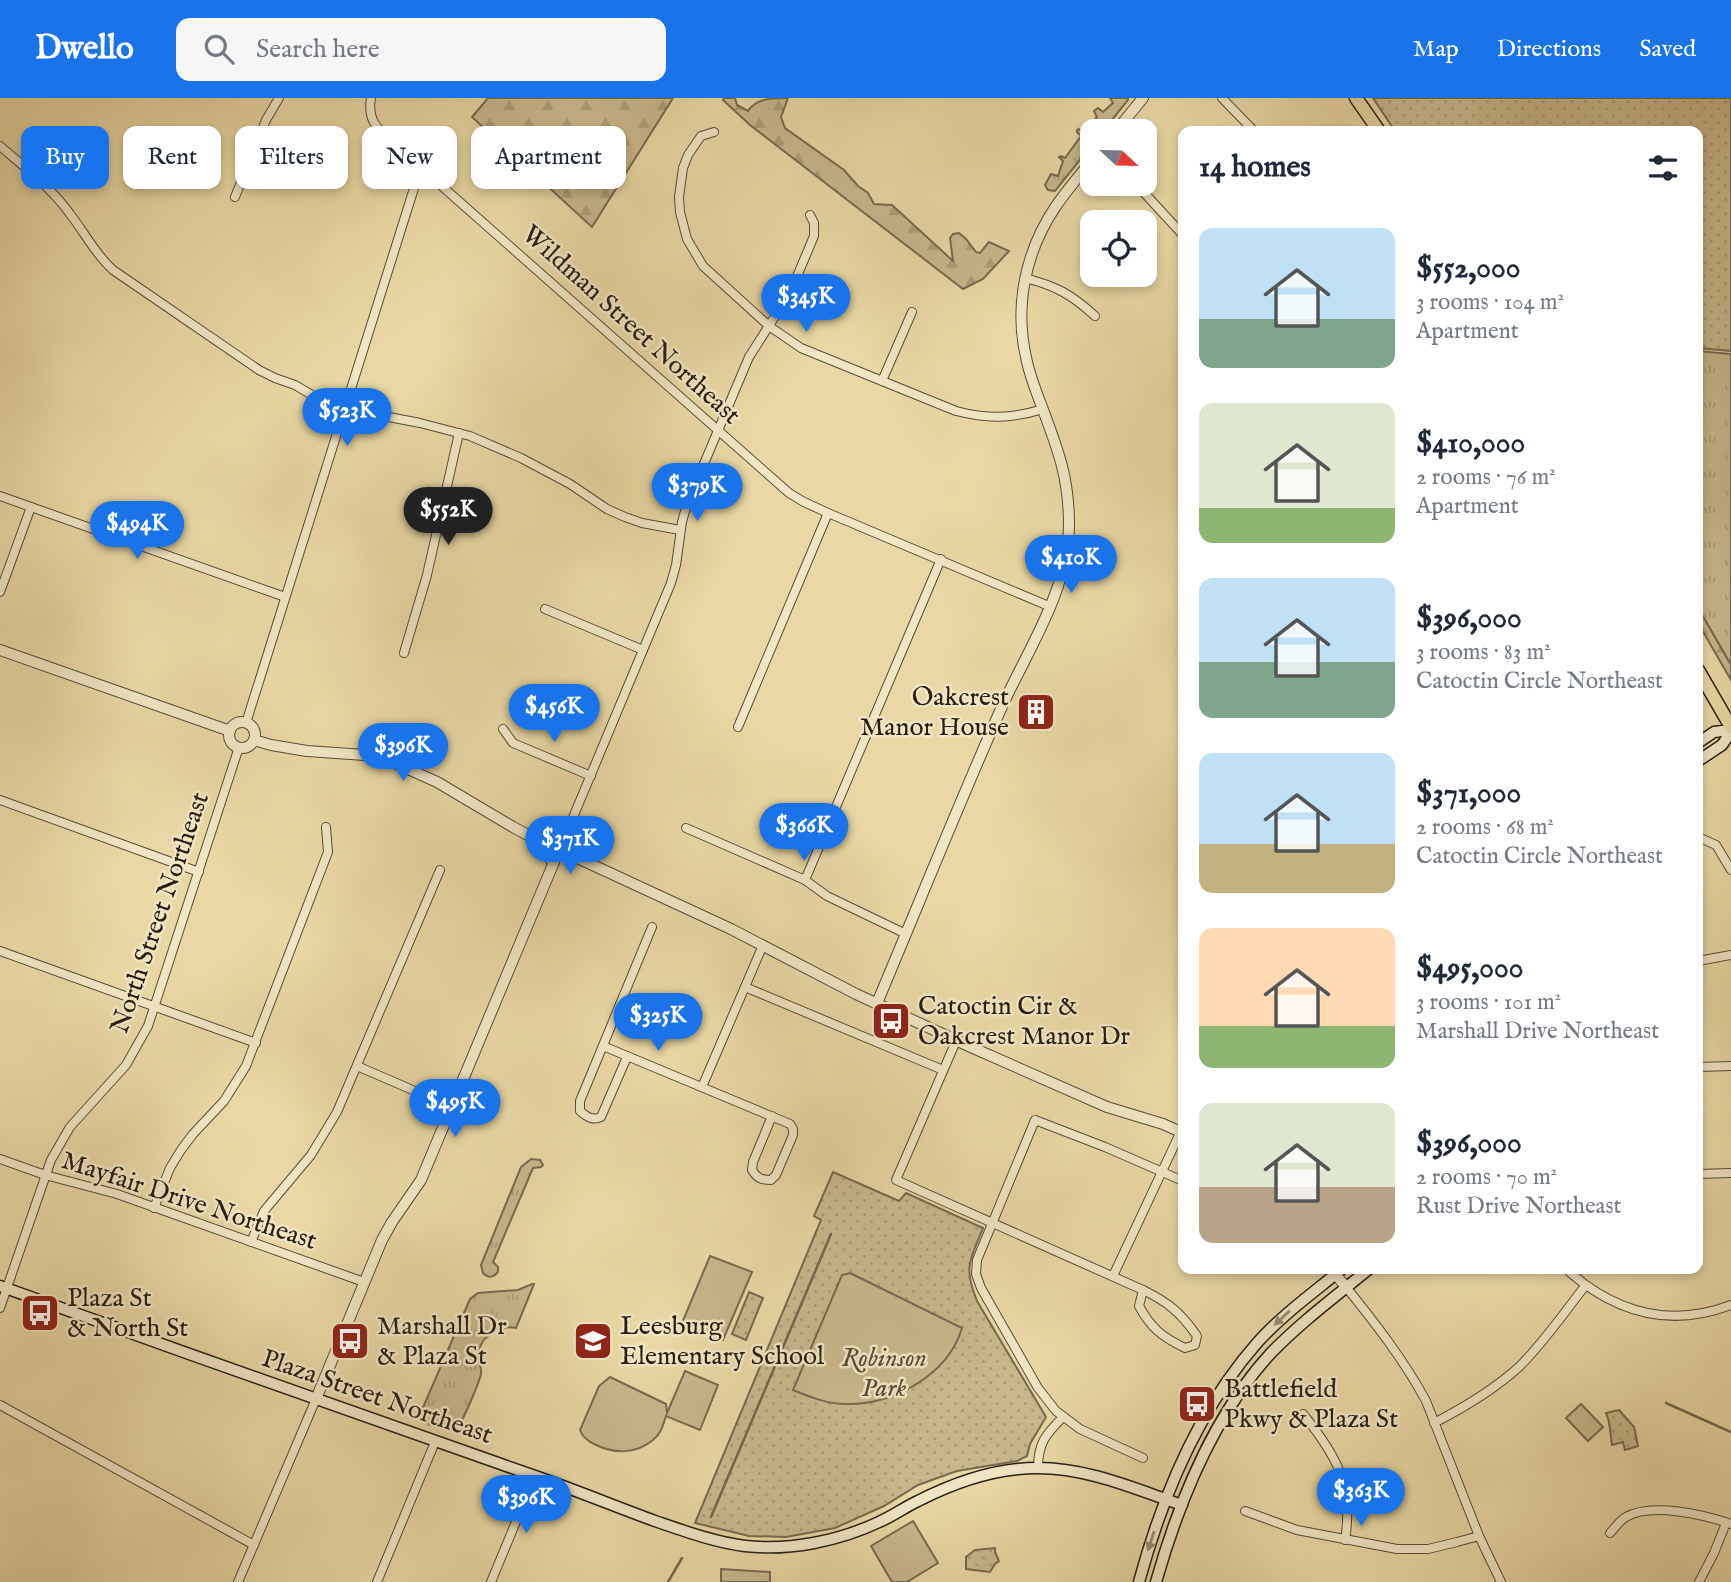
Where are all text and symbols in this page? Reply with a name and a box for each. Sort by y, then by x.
search box [176,18,666,81]
text: Dwello [35,28,134,70]
icon: search [200,30,238,68]
text: Search here [256,33,380,66]
text: Map [1413,34,1459,65]
text: Directions [1497,34,1601,65]
text: Saved [1639,34,1696,65]
north arrow [1080,119,1157,196]
map controls [1080,119,1157,287]
chip: Buy [21,126,109,189]
chip: Rent [123,126,221,189]
chip: Filters [235,126,348,189]
chip: New [362,126,457,189]
chip: Apartment [471,126,626,189]
text: 14 homes [1199,149,1311,187]
icon: filters [1644,149,1682,187]
button: locate [1080,210,1157,287]
street label: Wildman Street Northeast [515,218,747,432]
text: $552,000 [1416,250,1521,288]
icon: home [1255,256,1339,340]
pin: $345K [757,274,855,334]
text: $345K [777,282,835,311]
text: 3 rooms · 104 m² [1416,288,1564,317]
text: Apartment [1416,317,1519,346]
pin: $523K [298,388,396,448]
text: $523K [318,396,376,425]
text: $410,000 [1416,425,1525,463]
icon: home [1255,431,1339,515]
text: 2 rooms · 76 m² [1416,463,1556,492]
pin: $379K [648,464,746,523]
text: $379K [668,471,726,500]
pin: $552K [399,488,497,547]
text: Apartment [1416,492,1519,521]
text: $552K [420,495,476,524]
pin: $494K [88,502,186,561]
text: $494K [106,509,168,538]
pin: $410K [1022,536,1120,595]
text: $410K [1041,543,1101,572]
text: $396,000 [1416,600,1522,638]
icon: home [1255,606,1339,690]
text: 3 rooms · 83 m² [1416,638,1551,667]
text: Catoctin Circle Northeast [1416,667,1663,696]
place label: Oakcrest Manor House [860,681,1009,744]
pin: $456K [505,684,603,744]
building icon: Oakcrest Manor House [1015,691,1057,733]
text: $456K [525,692,583,721]
pin: $396K [354,724,452,783]
text: $396K [374,731,432,760]
text: $371,000 [1416,775,1521,813]
icon: home [1255,781,1339,865]
street label: North Street Northeast [103,788,217,1038]
pin: $366K [755,804,853,863]
text: $366K [775,811,833,840]
text: 2 rooms · 68 m² [1416,813,1554,842]
pin: $371K [521,816,619,876]
text: $371K [541,824,599,853]
text: Catoctin Circle Northeast [1416,842,1663,871]
text: $495,000 [1416,950,1523,988]
icon: home [1255,956,1339,1040]
text: 3 rooms · 101 m² [1416,988,1561,1017]
place label: Catoctin Cir & Oakcrest Manor Dr [918,990,1131,1053]
pin: $325K [609,993,707,1053]
bus stop icon: Catoctin Cir & Oakcrest Manor Dr [870,1000,912,1042]
text: $325K [629,1001,687,1030]
text: Marshall Drive Northeast [1416,1017,1659,1046]
pin: $495K [406,1080,504,1139]
text: $495K [425,1087,485,1116]
text: $396,000 [1416,1125,1522,1163]
icon: home [1255,1131,1339,1215]
street label: Mayfair Drive Northeast [57,1144,321,1258]
text: 2 rooms · 70 m² [1416,1163,1557,1192]
text: Rust Drive Northeast [1416,1192,1621,1221]
place label: Plaza St & North St [67,1282,188,1345]
bus stop icon: Plaza St & North St [19,1292,61,1334]
place label: Marshall Dr & Plaza St [377,1310,507,1373]
place label: Leesburg Elementary School [620,1310,825,1373]
one-way arrow [1274,1310,1291,1325]
bus stop icon: Marshall Dr & Plaza St [329,1320,371,1362]
school or university icon: Leesburg Elementary School [572,1320,614,1362]
street label: Plaza Street Northeast [257,1342,497,1452]
park label: Robinson Park [841,1342,927,1405]
place label: Battlefield Pkwy & Plaza St [1224,1373,1398,1436]
bus stop icon: Battlefield Pkwy & Plaza St [1176,1383,1218,1425]
pin: $363K [1312,1468,1410,1528]
pin: $396K [477,1476,575,1535]
text: $363K [1333,1476,1389,1505]
text: $396K [497,1483,555,1512]
one-way arrow [1145,1530,1156,1551]

